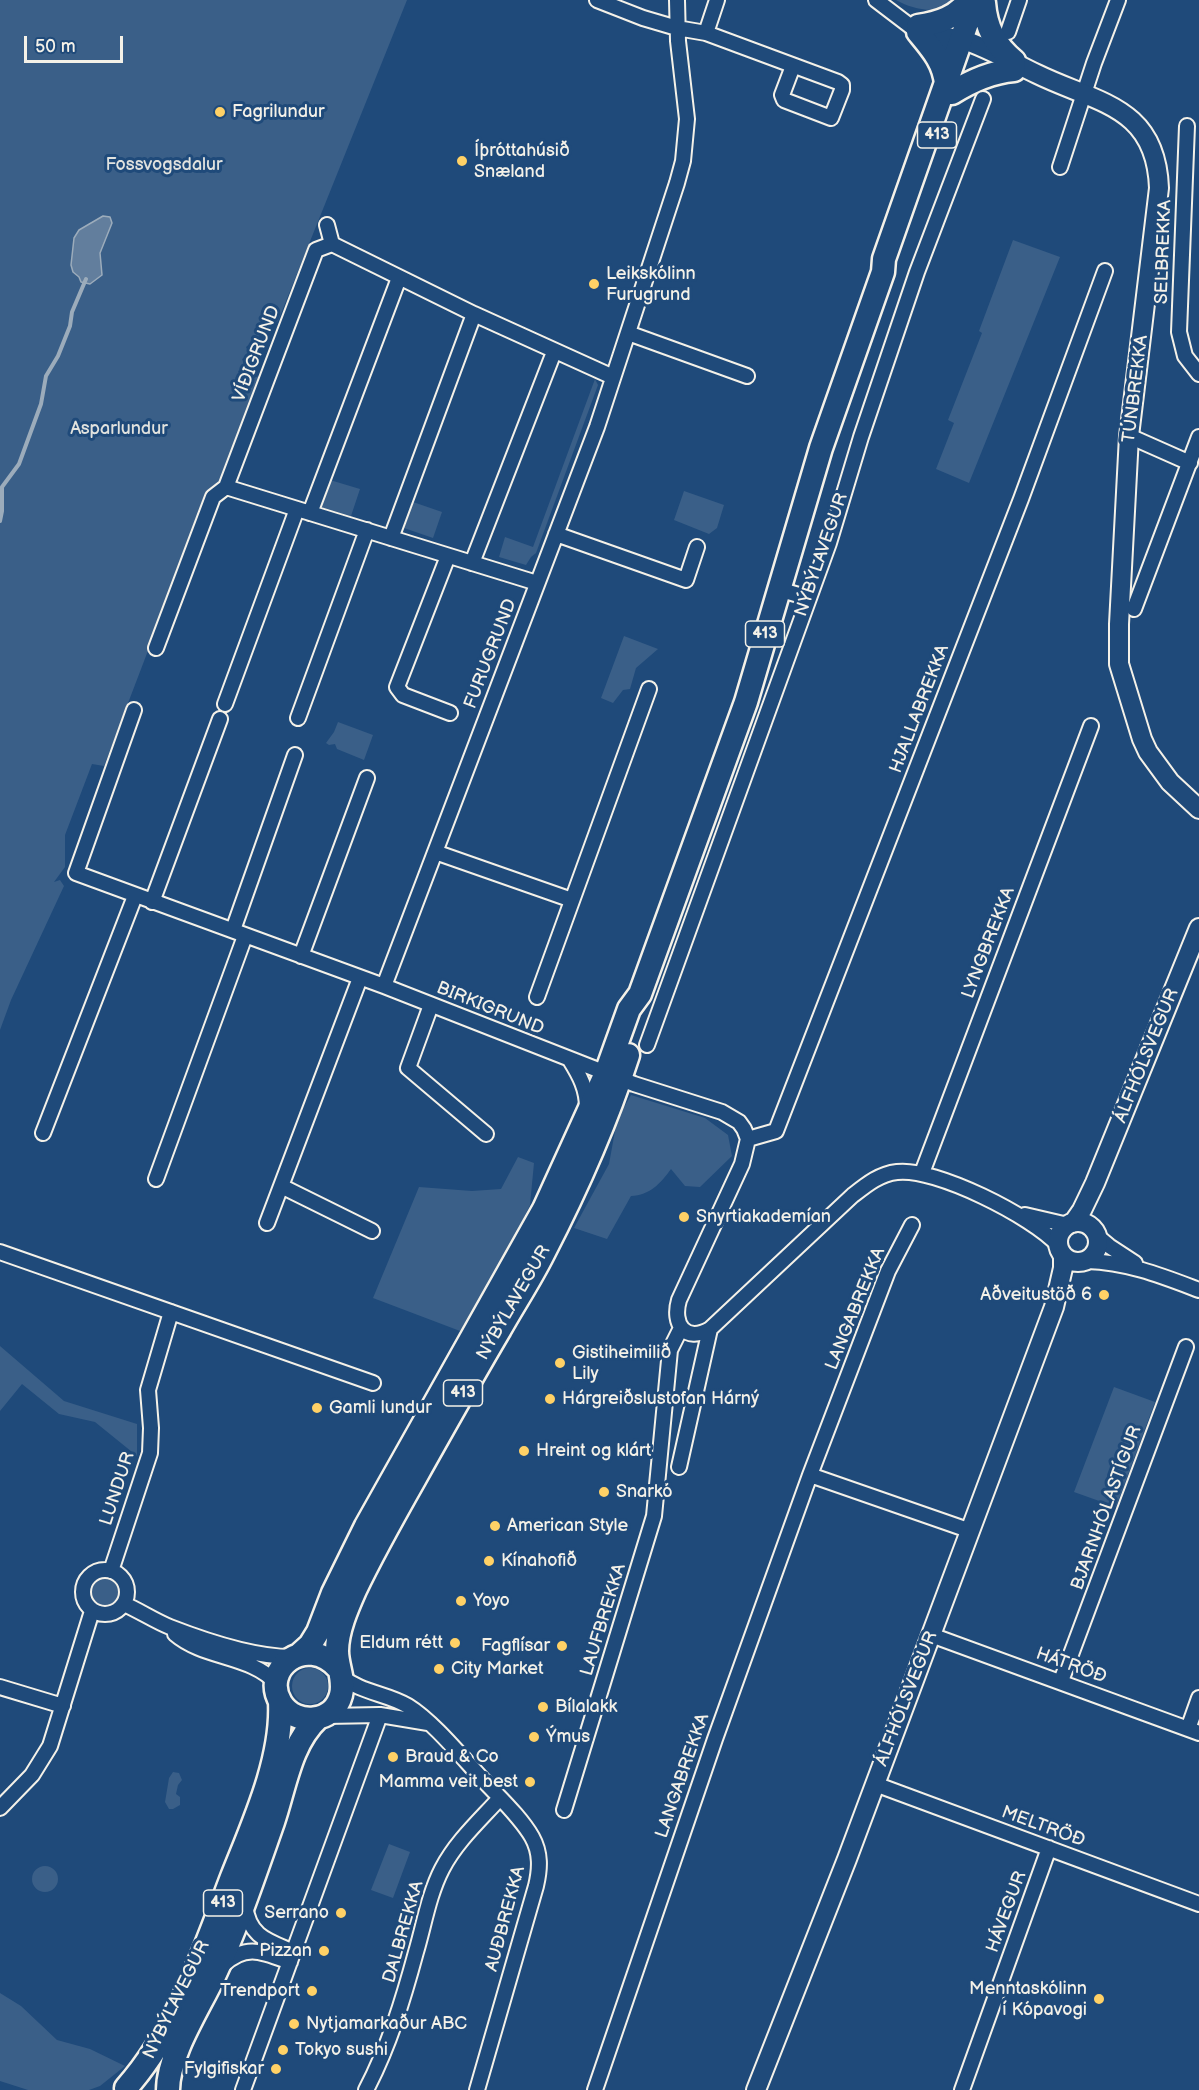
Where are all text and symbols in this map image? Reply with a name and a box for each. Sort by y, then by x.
scale bar [27,24,126,62]
text: 50 m [35,36,76,57]
place label: Fagrilundur [232,101,325,123]
marker: Fagrilundur [213,105,227,119]
road number: 413 [918,122,956,148]
place label: Íþróttahúsið Snæland [474,140,570,182]
park label: Fossvogsdalur [105,154,223,176]
marker: Íþróttahúsið Snæland [455,154,469,168]
street label: SELBREKKA [1151,199,1177,305]
place label: Leikskólinn Furugrund [606,263,696,306]
marker: Leikskólinn Furugrund [587,277,601,291]
street label: VÍÐIGRUND [229,303,285,405]
street label: TÚNBREKKA [1119,334,1153,444]
park label: Asparlundur [70,418,168,440]
street label: NÝBÝLAVEGUR [791,491,853,619]
street label: FURUGRUND [460,596,522,712]
road number: 413 [746,621,784,647]
street label: HJALLABREKKA [886,642,954,776]
street label: LYNGBREKKA [958,884,1020,1002]
street label: BIRKIGRUND [433,978,547,1040]
street label: ÁLFHÓLSVEGUR [1110,986,1184,1126]
place label: Snyrtiakademían [696,1206,831,1228]
marker: Snyrtiakademían [677,1210,691,1224]
street label: NÝBÝLAVEGUR [472,1242,556,1364]
street label: LANGABREKKA [822,1245,890,1373]
place label: Aðveitustöð 6 [980,1284,1092,1306]
marker: Aðveitustöð 6 [1097,1288,1111,1302]
place label: Gistiheimilið Lily [572,1342,672,1384]
marker: Gistiheimilið Lily [553,1356,567,1370]
road number: 413 [444,1380,482,1406]
place label: Hárgreiðslustofan Hárný [562,1388,759,1410]
marker: Hárgreiðslustofan Hárný [543,1392,557,1406]
place label: Gamli lundur [329,1397,432,1419]
marker: Gamli lundur [310,1401,324,1415]
street label: BJARNHÓLASTÍGUR [1067,1423,1147,1593]
place label: Hreint og klárt [536,1440,651,1462]
marker: Hreint og klárt [517,1444,531,1458]
street label: LUNDUR [96,1449,140,1529]
place label: Snarkó [616,1481,673,1503]
marker: Snarkó [597,1485,611,1499]
place label: American Style [507,1515,628,1537]
marker: American Style [488,1519,502,1533]
place label: Kínahofið [501,1550,577,1572]
marker: Kínahofið [482,1554,496,1568]
street label: LAUFBREKKA [577,1561,631,1679]
place label: Yoyo [473,1590,510,1612]
marker: Yoyo [454,1594,468,1608]
street label: ÁLFHÓLSVEGUR [871,1628,943,1770]
place label: Eldum rétt [359,1632,443,1654]
place label: Fagflísar [481,1635,550,1657]
marker: Eldum rétt [448,1636,462,1650]
marker: Fagflísar [555,1639,569,1653]
street label: HÁTRÖÐ [1033,1643,1109,1689]
place label: City Market [451,1658,543,1680]
marker: City Market [432,1662,446,1676]
place label: Bílalakk [555,1696,617,1718]
marker: Bílalakk [536,1700,550,1714]
street label: LANGABREKKA [652,1711,714,1841]
place label: Ýmus [546,1726,590,1748]
marker: Ýmus [527,1730,541,1744]
place label: Braud & Co [405,1746,499,1768]
marker: Braud & Co [386,1750,400,1764]
place label: Mamma veit best [379,1771,518,1793]
marker: Mamma veit best [523,1775,537,1789]
street label: MELTRÖÐ [998,1802,1088,1852]
street label: AUÐBREKKA [482,1864,530,1974]
street label: HÁVEGUR [982,1868,1032,1956]
street label: DALBREKKA [379,1878,429,1986]
road number: 413 [204,1890,242,1916]
place label: Serrano [264,1902,329,1924]
marker: Serrano [334,1906,348,1920]
street label: NÝBÝLAVEGUR [139,1937,215,2063]
place label: Pizzan [259,1940,312,1962]
marker: Pizzan [317,1944,331,1958]
place label: Menntaskólinn í Kópavogi [969,1978,1087,2020]
place label: Trendport [220,1980,300,2002]
marker: Trendport [305,1984,319,1998]
marker: Menntaskólinn í Kópavogi [1092,1992,1106,2006]
place label: Nytjamarkaður ABC [306,2013,467,2035]
marker: Nytjamarkaður ABC [287,2017,301,2031]
place label: Tokyo sushi [295,2039,388,2061]
marker: Tokyo sushi [276,2043,290,2057]
place label: Fylgifiskar [184,2058,264,2080]
marker: Fylgifiskar [269,2062,283,2076]

